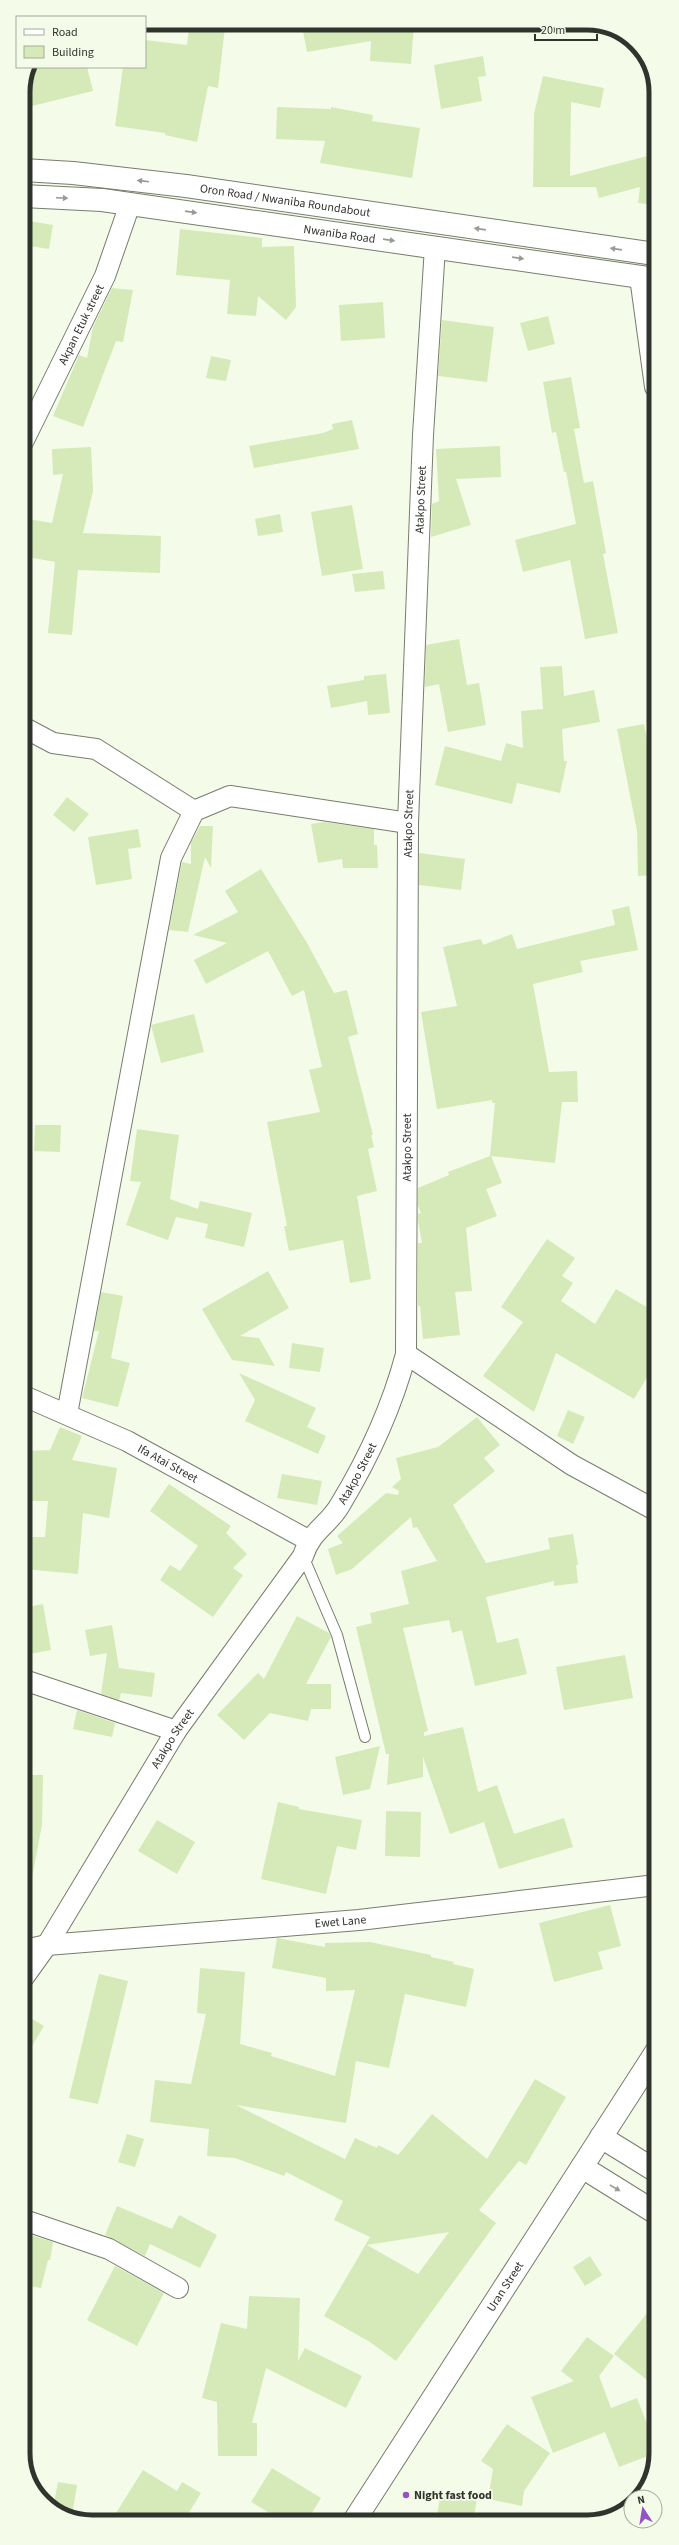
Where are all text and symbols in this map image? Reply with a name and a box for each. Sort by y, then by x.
legend [16,16,146,68]
scale bar [535,16,597,42]
text: 20 m [541,22,565,39]
text: Road [52,24,78,41]
text: Building [52,44,94,61]
one-way arrow [137,178,150,184]
street label: Oron Road / Nwaniba Roundabout [199,180,371,221]
one-way arrow [56,194,68,201]
one-way arrow [185,209,197,215]
street label: Nwaniba Road [302,220,377,247]
one-way arrow [474,226,486,232]
one-way arrow [383,237,395,243]
one-way arrow [610,246,622,252]
one-way arrow [512,255,524,261]
street label: Akpan Etuk street [54,281,108,368]
street label: Atakpo Street [411,465,430,534]
street label: Atakpo Street [399,789,418,857]
street label: Atakpo Street [398,1113,415,1181]
street label: Ifa Atai Street [135,1440,201,1487]
street label: Atakpo Street [334,1440,381,1508]
street label: Atakpo Street [147,1705,198,1772]
street label: Ewet Lane [314,1911,367,1932]
one-way arrow [609,2184,621,2191]
street label: Uran Street [483,2258,528,2315]
place label: Night fast food [414,2487,492,2504]
north arrow [623,2489,663,2529]
marker: Night fast food [401,2490,411,2500]
text: N [636,2492,646,2508]

